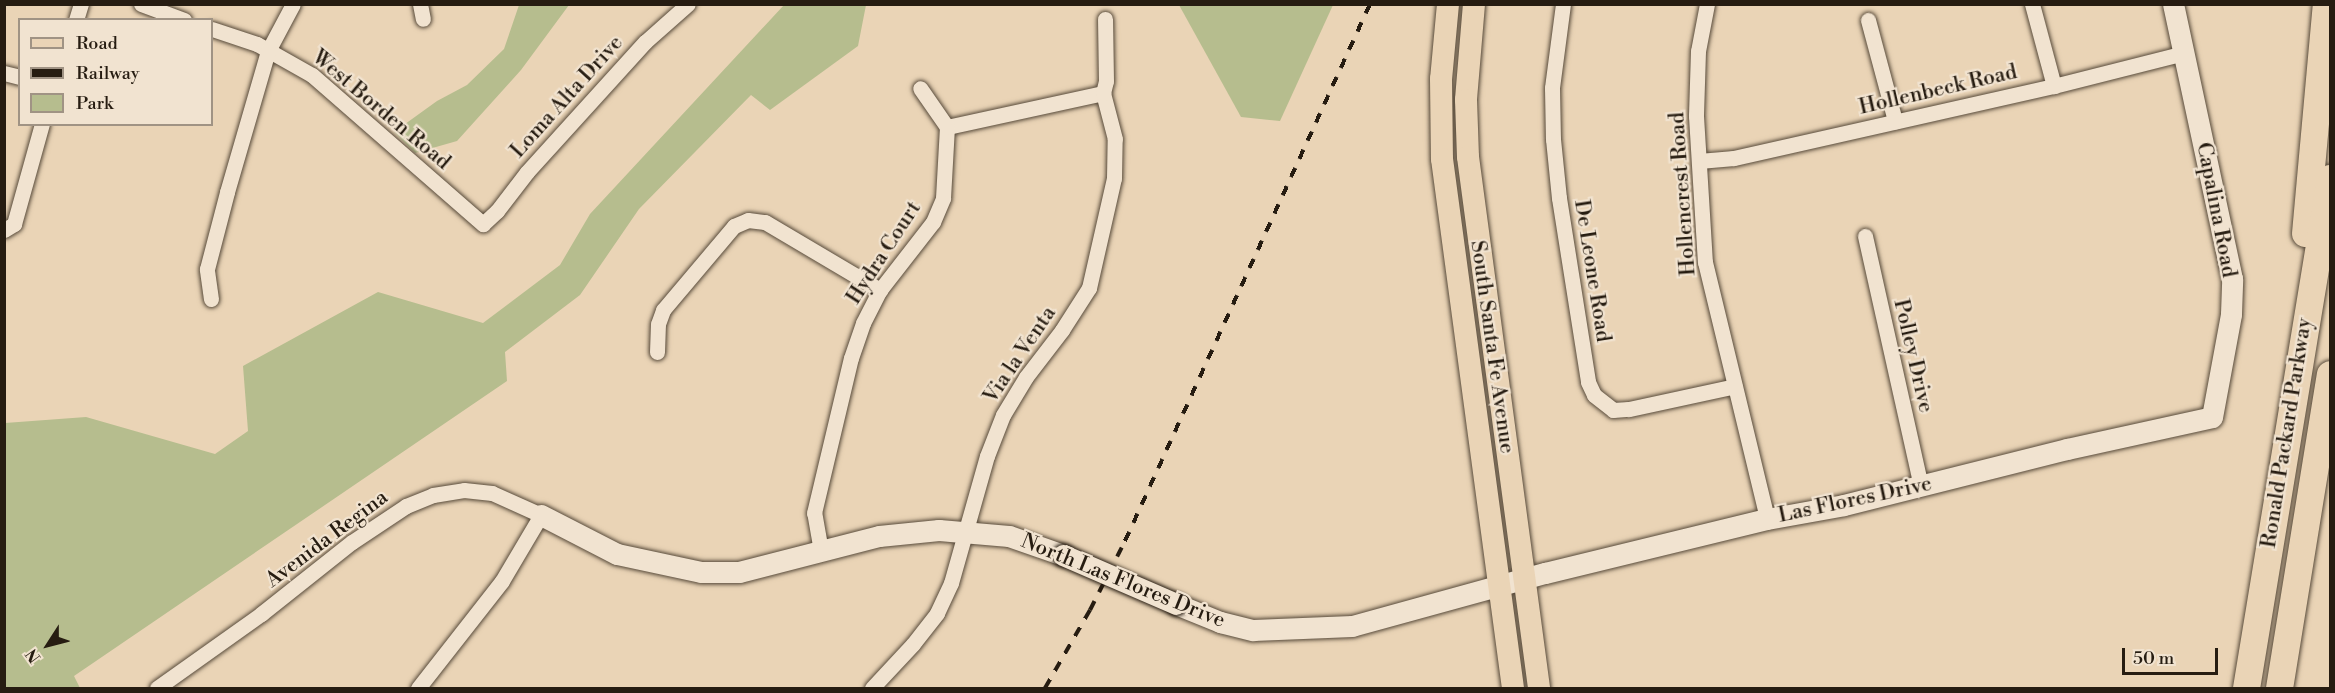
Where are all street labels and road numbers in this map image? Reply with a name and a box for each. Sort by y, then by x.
street label: Loma Alta Drive [505,31,629,163]
street label: West Borden Road [307,45,455,175]
street label: Hollenbeck Road [1857,60,2019,120]
street label: Hollencrest Road [1665,111,1701,277]
street label: Capalina Road [2191,140,2241,280]
street label: Hydra Court [841,197,927,309]
street label: De Leone Road [1568,198,1616,344]
street label: South Santa Fe Avenue [1465,239,1519,455]
street label: Polley Drive [1888,297,1938,415]
street label: Via la Venta [978,302,1062,408]
street label: Ronald Packard Parkway [2256,316,2318,550]
street label: Las Flores Drive [1776,471,1934,529]
street label: Avenida Regina [261,485,393,593]
street label: North Las Flores Drive [1017,529,1229,633]

